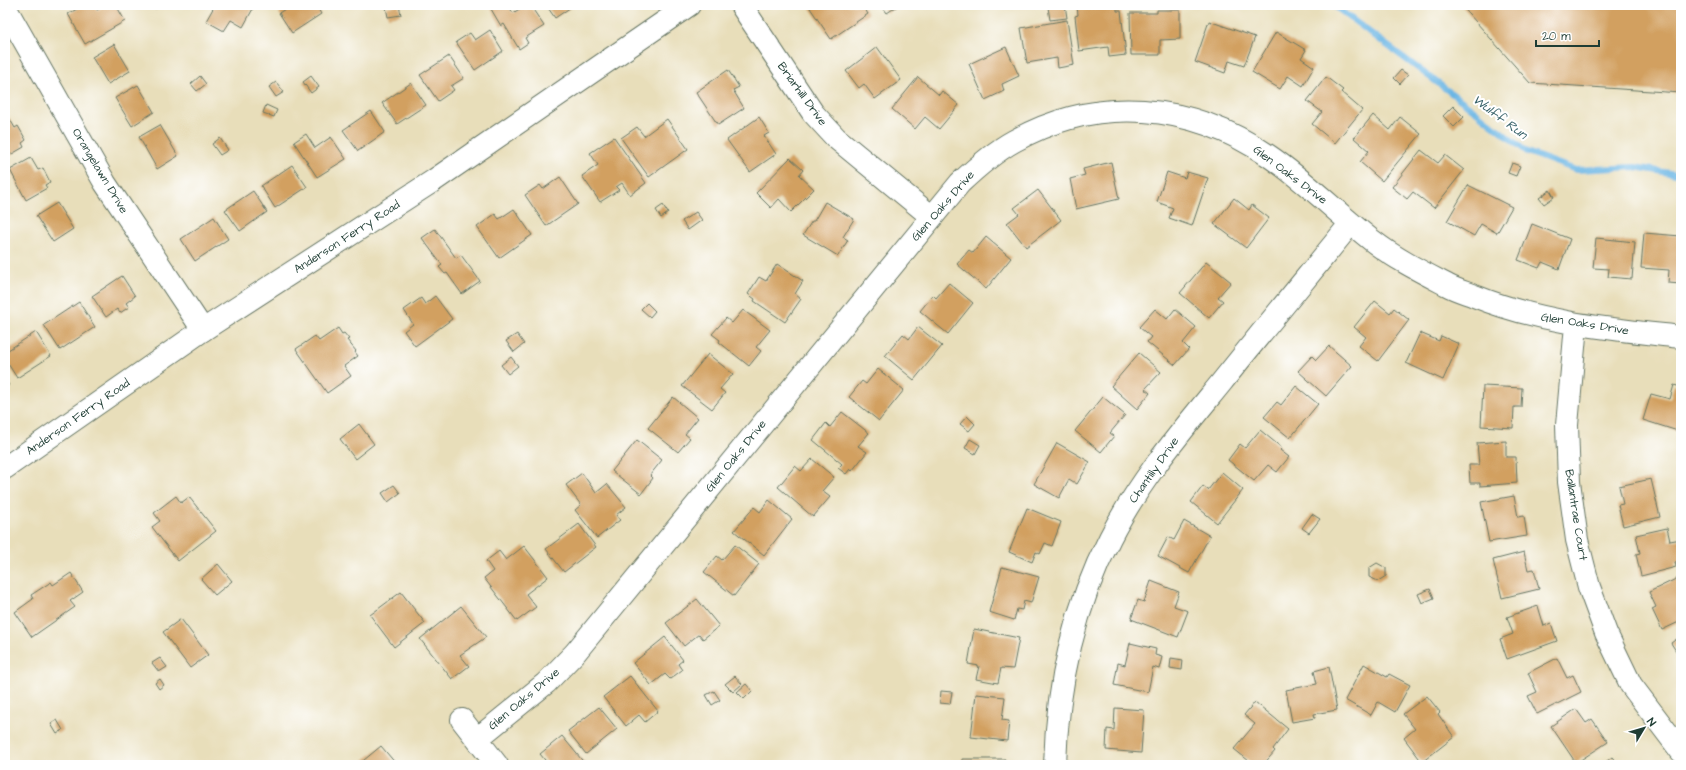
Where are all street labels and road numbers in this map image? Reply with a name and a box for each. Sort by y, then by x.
street label: Briarhill Drive [773,59,831,130]
street label: Orangelawn Drive [67,125,132,218]
street label: Glen Oaks Drive [1249,141,1331,209]
street label: Glen Oaks Drive [907,167,979,245]
street label: Anderson Ferry Road [291,196,404,279]
street label: Glen Oaks Drive [1540,309,1631,339]
street label: Anderson Ferry Road [23,375,134,460]
street label: Glen Oaks Drive [701,416,771,496]
street label: Chantilly Drive [1125,433,1184,507]
street label: Ballantrae Court [1560,468,1592,562]
street label: Glen Oaks Drive [485,664,564,734]

